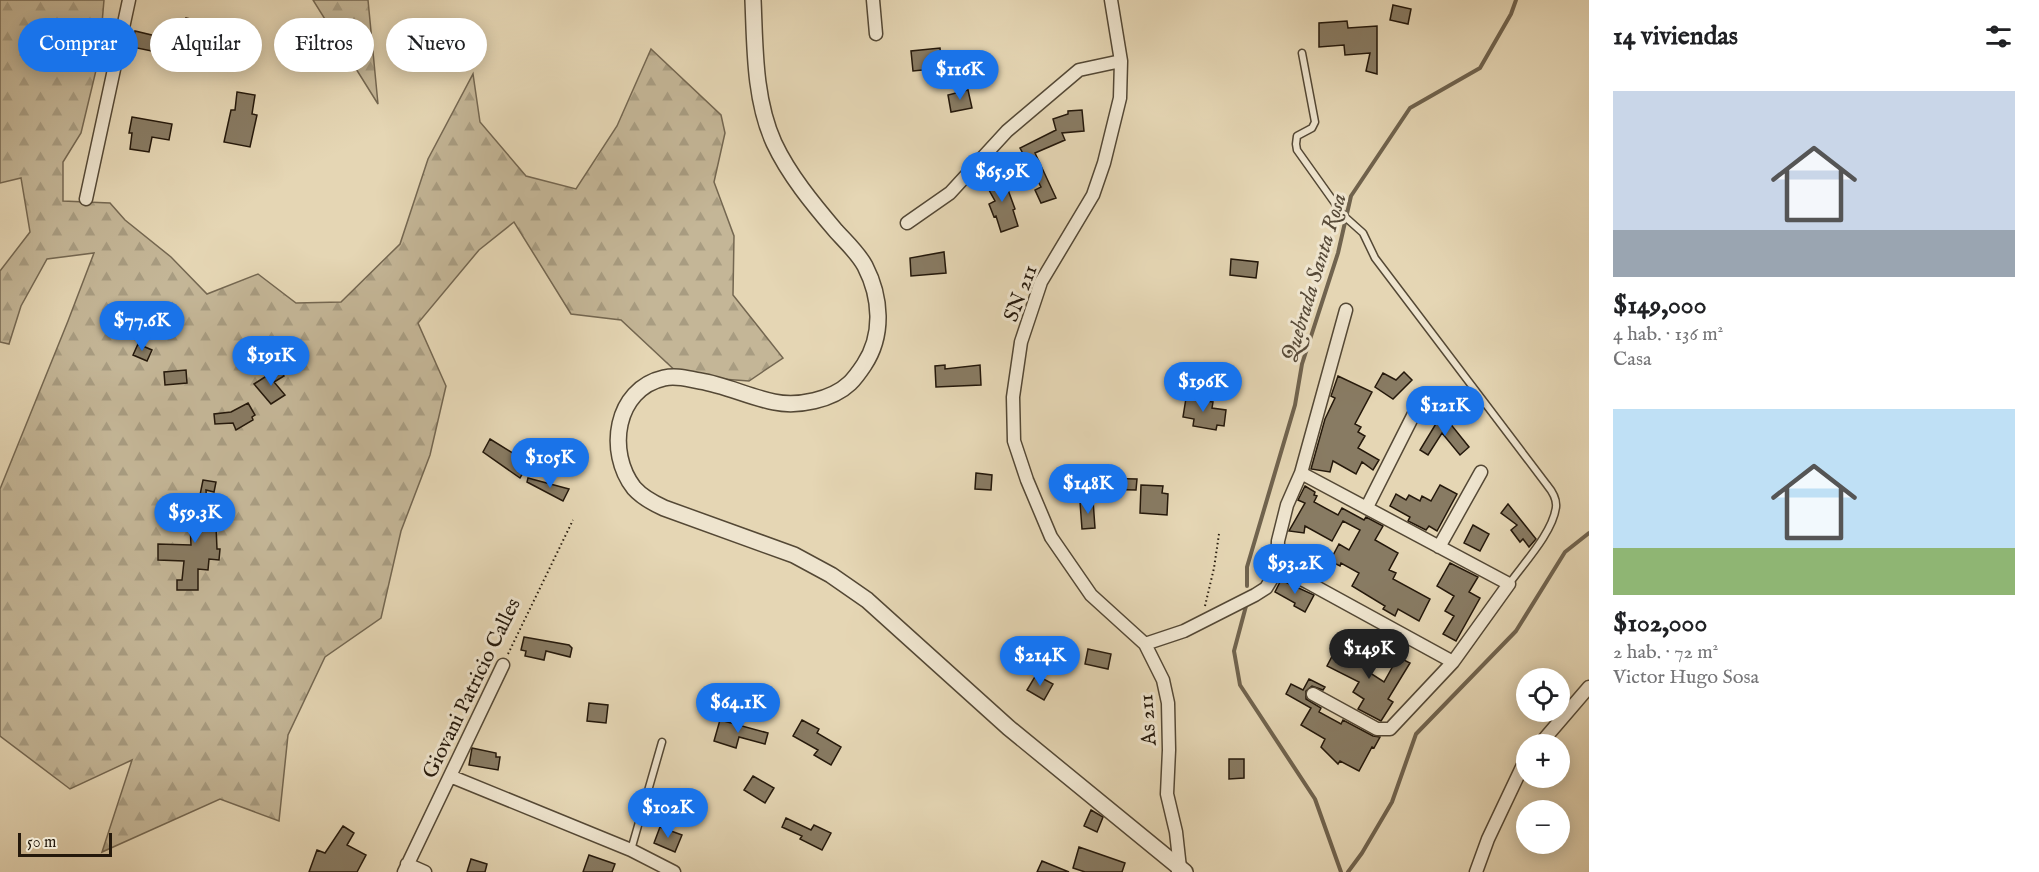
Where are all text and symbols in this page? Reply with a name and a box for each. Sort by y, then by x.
chip: Comprar [18,18,138,72]
chip: Alquilar [150,18,262,72]
chip: Filtros [274,18,374,72]
chip: Nuevo [386,18,487,72]
text: 14 viviendas [1613,20,1738,53]
icon: filters [1982,20,2015,53]
pin: $116K [918,50,1002,101]
text: $116K [936,57,984,82]
icon: home [1760,130,1868,238]
pin: $65.9K [953,152,1051,203]
text: $65.9K [975,159,1029,184]
water label: Quebrada Santa Rosa [1276,190,1354,365]
street label: SN 211 [998,261,1045,326]
text: $149,000 [1613,289,1706,322]
pin: $77.6K [93,301,191,352]
text: $77.6K [114,308,170,333]
text: 4 hab. · 136 m² [1613,322,1723,347]
pin: $191K [229,336,313,387]
text: $191K [246,343,296,368]
text: Casa [1613,347,1652,372]
pin: $196K [1161,362,1245,413]
text: $196K [1178,369,1228,394]
pin: $121K [1403,386,1487,437]
text: $121K [1420,393,1470,418]
pin: $105K [508,438,592,489]
text: $105K [525,445,575,470]
icon: home [1760,448,1868,556]
pin: $148K [1046,464,1130,515]
text: $148K [1063,471,1113,496]
pin: $59.3K [146,493,244,544]
text: $59.3K [168,500,222,525]
pin: $93.2K [1246,544,1344,595]
text: $93.2K [1267,551,1323,576]
street label: Giovani Patricio Calles [417,594,528,783]
text: $102,000 [1613,607,1707,640]
pin: $149K [1327,629,1411,680]
pin: $214K [998,636,1082,687]
text: $149K [1343,636,1395,661]
text: 2 hab. · 72 m² [1613,640,1718,665]
text: $214K [1014,643,1066,668]
text: Victor Hugo Sosa [1613,665,1759,690]
map controls [1516,668,1570,854]
button: locate [1516,668,1570,722]
pin: $64.1K [689,683,787,734]
text: $64.1K [710,690,766,715]
street label: As 211 [1133,693,1164,748]
button: + [1516,734,1570,788]
pin: $102K [626,788,710,839]
text: $102K [642,795,694,820]
button: − [1516,800,1570,854]
scale bar [18,830,112,858]
text: 50 m [27,833,56,853]

